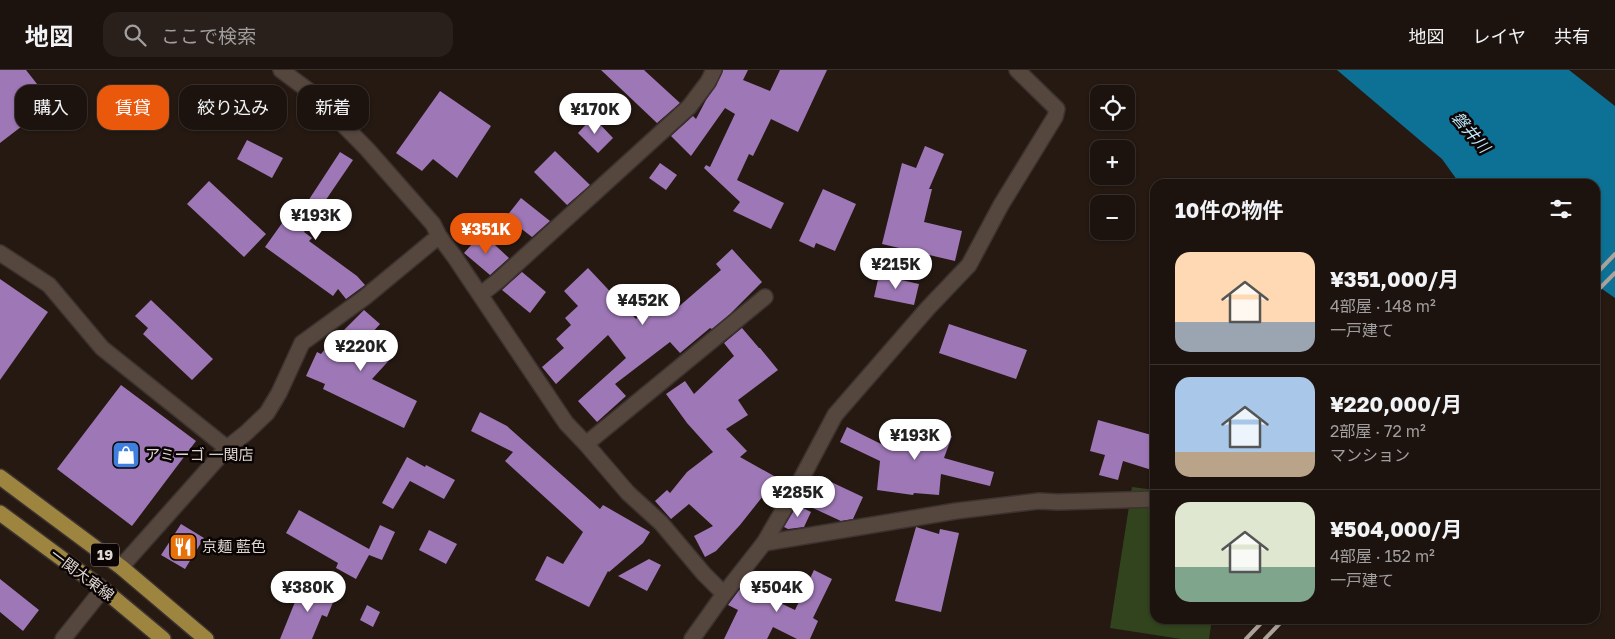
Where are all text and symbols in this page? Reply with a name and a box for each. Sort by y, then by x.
search box [103,12,453,57]
text: 地図 [25,21,73,50]
icon: search [121,21,149,49]
text: ここで検索 [161,24,256,47]
text: 地図 [1409,25,1445,47]
text: レイヤ [1473,25,1526,47]
text: 共有 [1554,25,1590,47]
chip: 購入 [15,85,87,130]
chip: 賃貸 [97,85,169,130]
chip: 絞り込み [179,85,287,130]
chip: 新着 [297,85,369,130]
map controls [1090,85,1135,240]
button: locate [1090,85,1135,130]
pin: ¥170K [560,92,630,135]
text: ¥170K [570,99,620,119]
water label: 磐井川 [1448,107,1496,158]
button: + [1090,140,1135,185]
button: − [1090,195,1135,240]
icon: filters [1547,195,1575,223]
text: 10件の物件 [1175,197,1283,223]
pin: ¥193K [281,198,351,241]
text: ¥193K [291,205,341,225]
pin: ¥351K [451,212,521,255]
text: ¥351K [461,219,511,239]
pin: ¥215K [861,248,931,290]
text: ¥215K [871,254,921,274]
text: ¥351,000/月 [1330,266,1459,292]
icon: home [1215,272,1275,332]
pin: ¥452K [608,284,678,326]
text: ¥452K [617,290,669,310]
text: 4部屋 · 148 m² [1330,296,1436,316]
text: 一戸建て [1330,320,1394,340]
pin: ¥220K [326,330,396,372]
text: ¥220K [335,336,387,356]
text: ¥220,000/月 [1330,391,1462,417]
icon: home [1215,397,1275,457]
pin: ¥193K [880,418,950,461]
text: 2部屋 · 72 m² [1330,421,1426,441]
text: ¥193K [890,425,940,445]
shop icon: アミーゴ 一関店 [111,440,141,470]
place label: アミーゴ 一関店 [145,445,253,463]
text: マンション [1330,445,1410,465]
pin: ¥285K [763,476,833,518]
text: ¥285K [772,482,824,502]
text: ¥504,000/月 [1330,516,1462,542]
icon: home [1215,522,1275,582]
restaurant icon: 京麺 藍色 [168,532,198,562]
place label: 京麺 藍色 [202,537,266,555]
street label: 一関大東線 [47,544,118,604]
road number: 19 [91,544,119,566]
text: 4部屋 · 152 m² [1330,546,1435,566]
pin: ¥380K [273,570,343,613]
pin: ¥504K [742,570,812,613]
text: 一戸建て [1330,570,1394,590]
text: ¥380K [282,577,334,597]
text: ¥504K [751,577,803,597]

